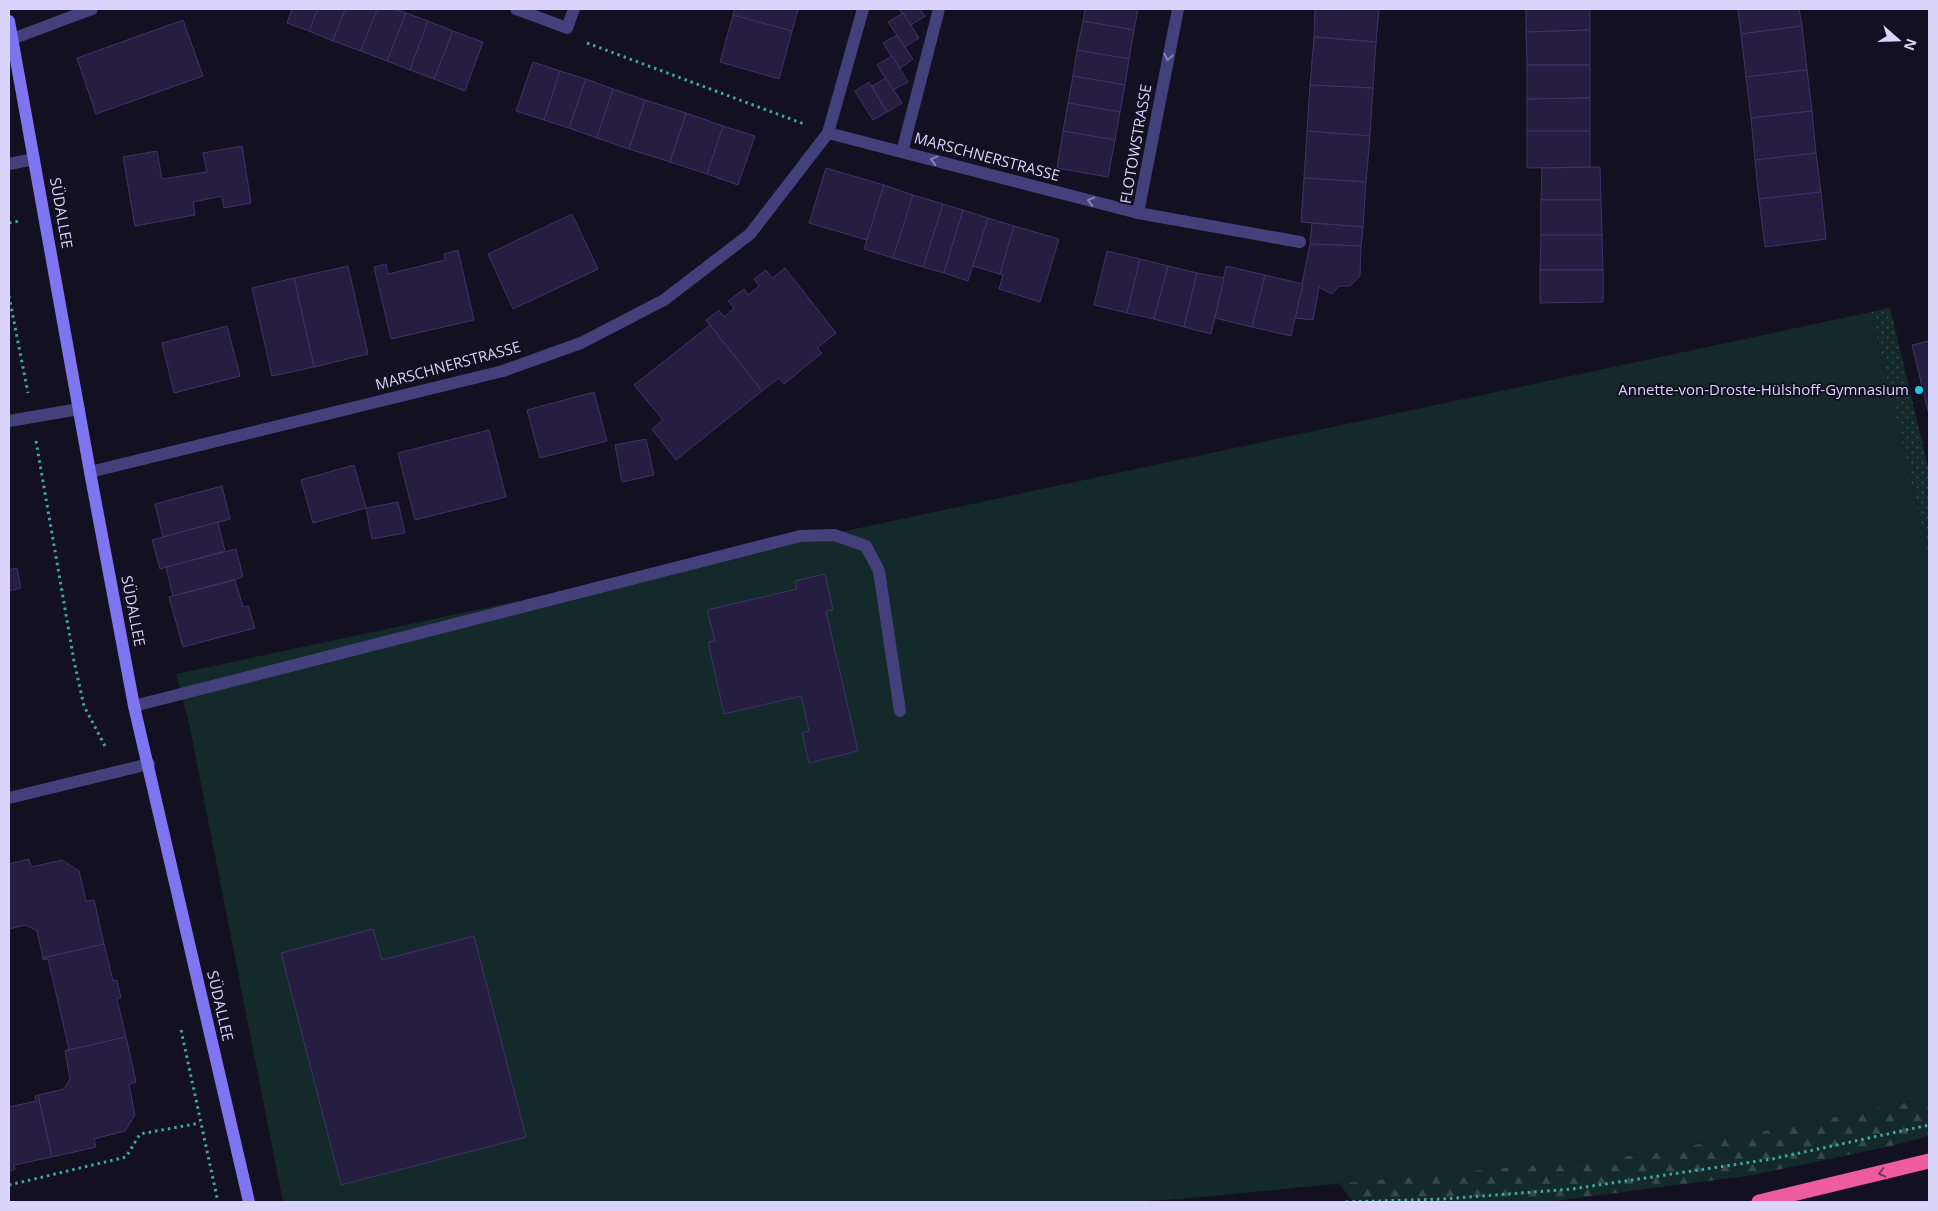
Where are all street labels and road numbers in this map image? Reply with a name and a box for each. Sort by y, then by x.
street label: FLOTOWSTRASSE [1115,82,1155,205]
street label: MARSCHNERSTRASSE [912,127,1062,185]
street label: SÜDALLEE [46,176,78,250]
street label: MARSCHNERSTRASSE [373,336,523,394]
street label: SÜDALLEE [117,574,151,648]
street label: SÜDALLEE [203,969,239,1043]

